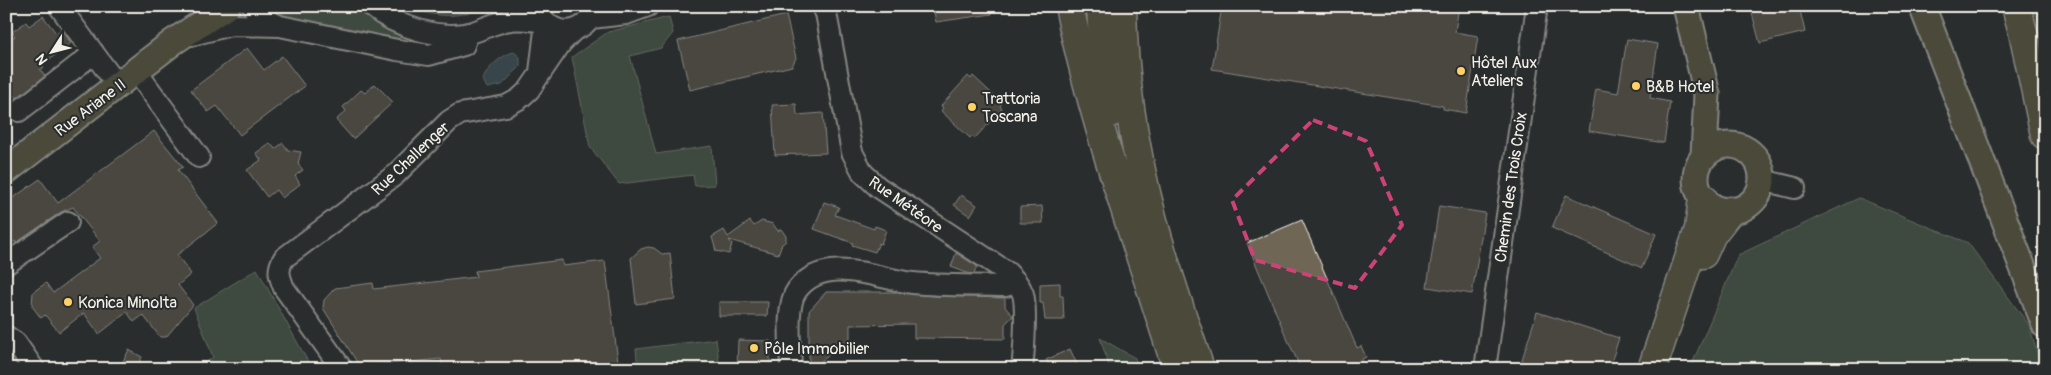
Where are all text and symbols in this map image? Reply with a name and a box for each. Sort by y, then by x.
north arrow [28,28,78,78]
text: N [32,51,52,68]
place label: Hôtel Aux Ateliers [1471,53,1537,91]
marker: Hôtel Aux Ateliers [1455,65,1467,77]
street label: Rue Ariane II [51,75,130,141]
place label: B&B Hotel [1646,77,1714,97]
marker: B&B Hotel [1630,80,1642,92]
place label: Trattoria Toscana [982,89,1041,127]
marker: Trattoria Toscana [966,101,978,113]
street label: Chemin des Trois Croix [1491,111,1531,264]
street label: Rue Challenger [368,117,454,200]
street label: Rue Météore [865,172,946,238]
place label: Konica Minolta [78,293,177,313]
marker: Konica Minolta [62,296,74,308]
place label: Pôle Immobilier [764,339,870,359]
marker: Pôle Immobilier [748,342,760,354]

